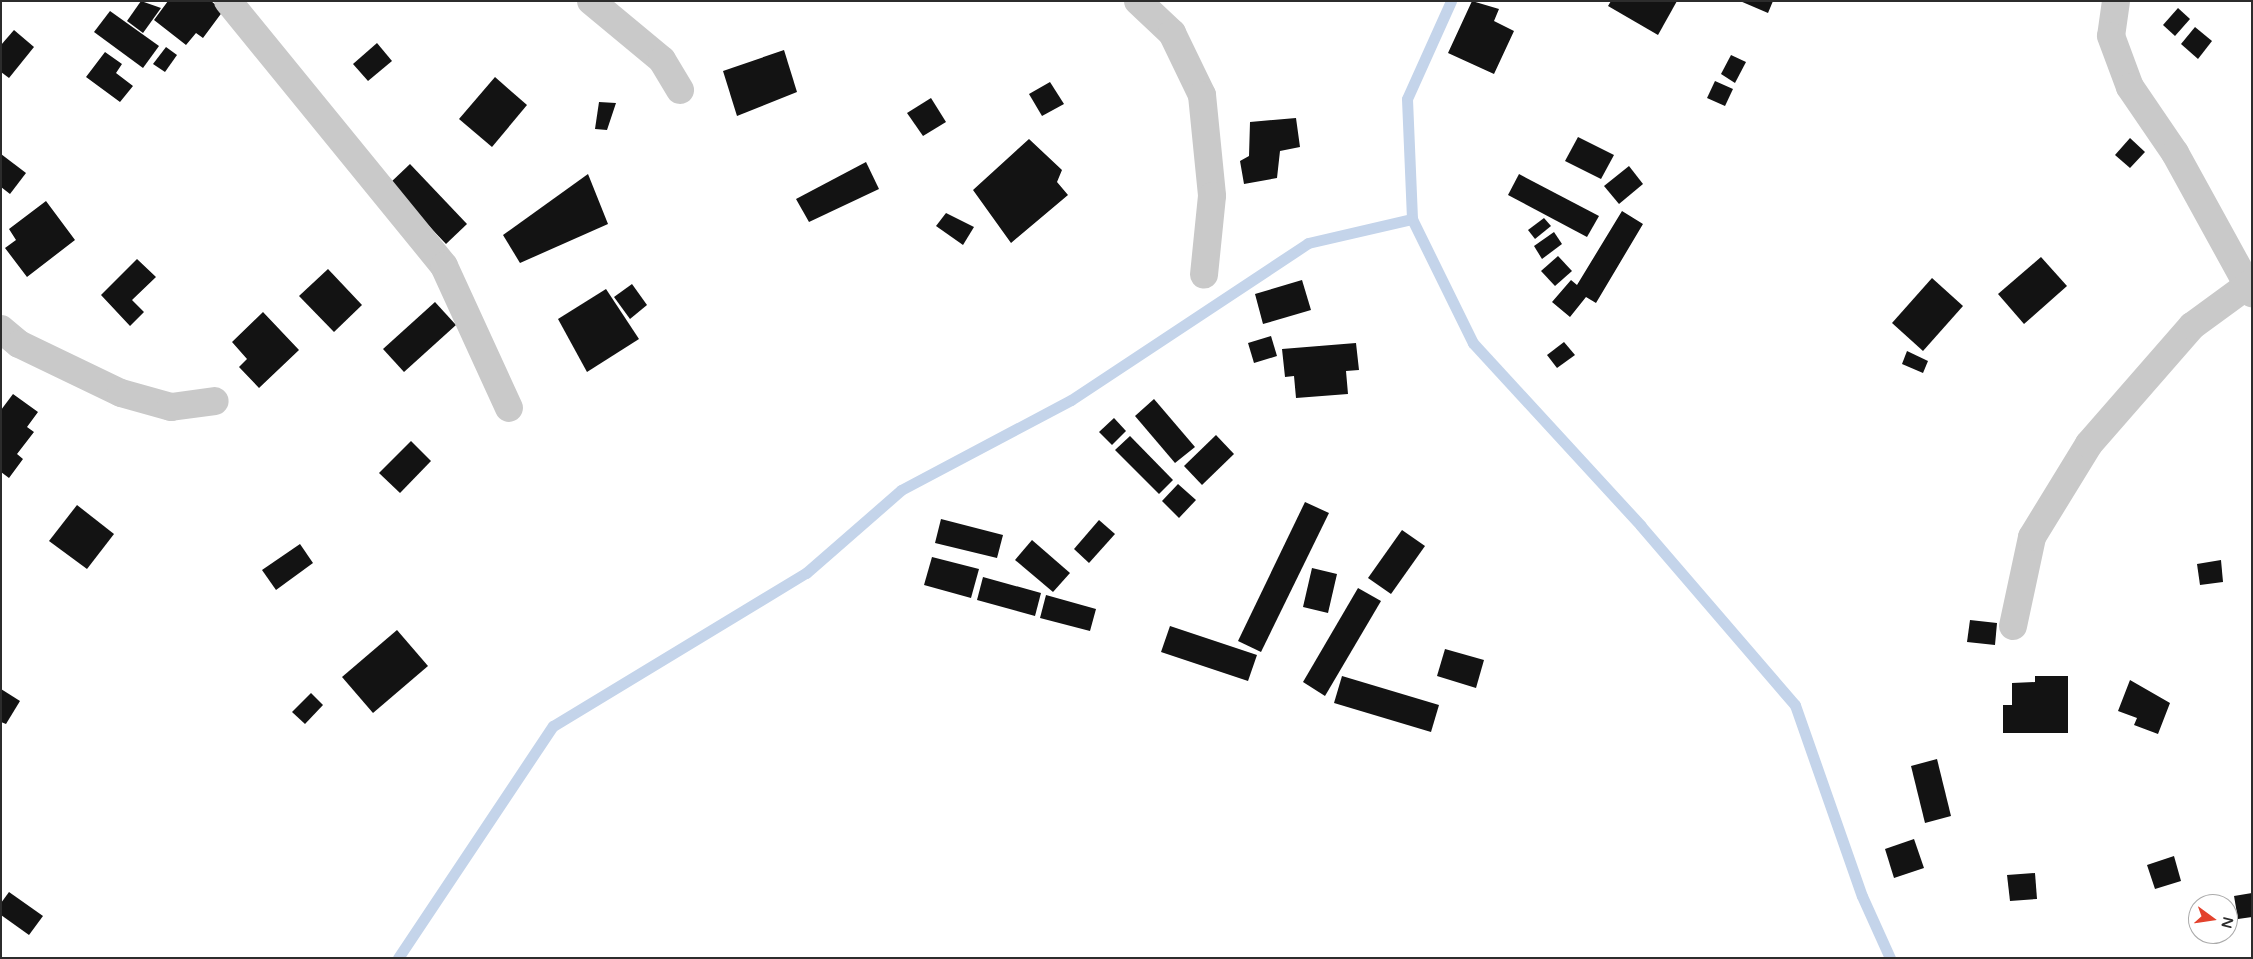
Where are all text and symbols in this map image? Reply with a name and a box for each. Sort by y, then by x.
north arrow [2188,894,2238,944]
text: N [2217,915,2237,930]

